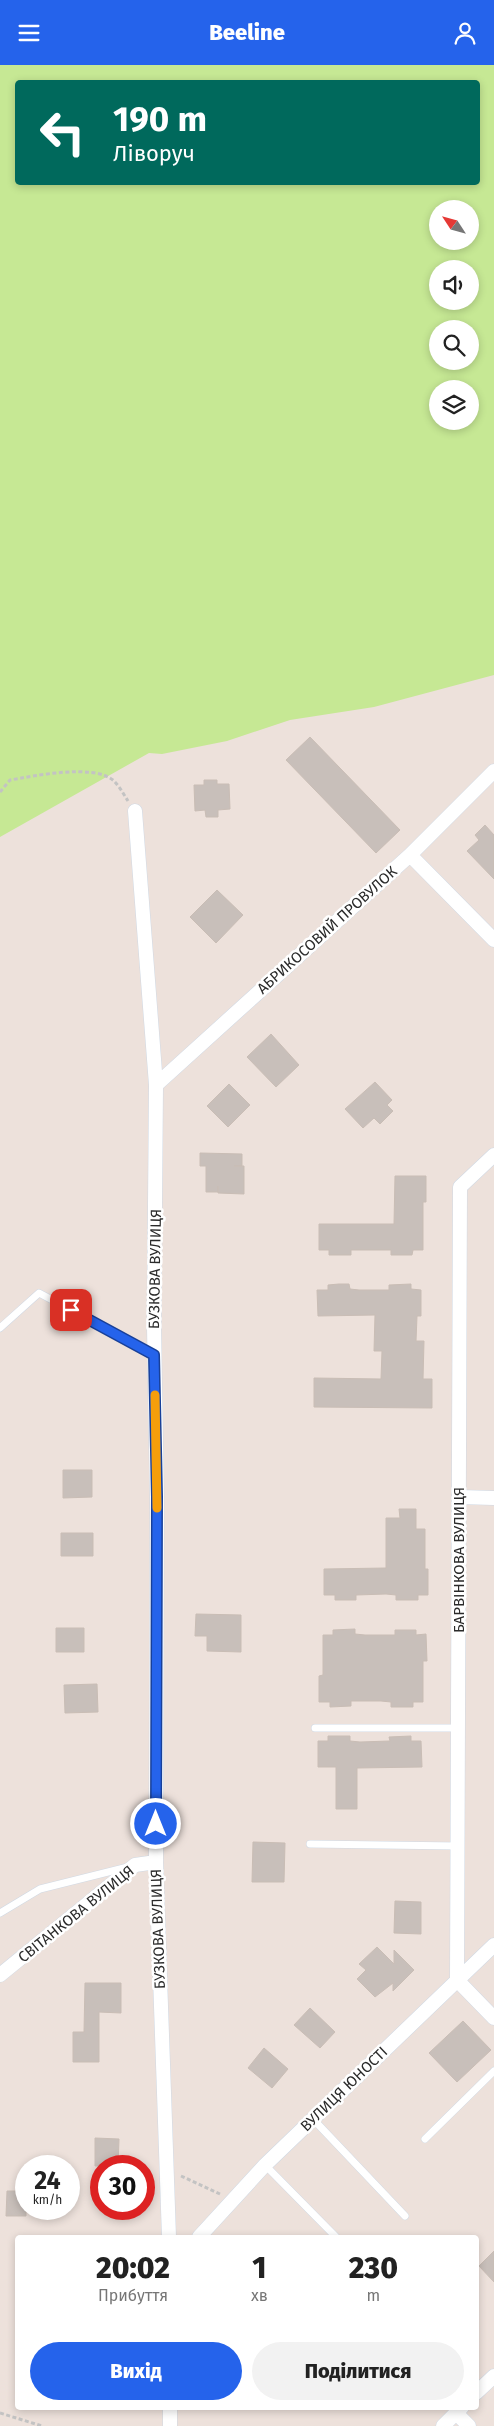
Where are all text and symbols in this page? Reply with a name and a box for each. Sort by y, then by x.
icon: menu [15,19,43,47]
text: Beeline [209,19,285,46]
icon: person [451,19,479,47]
text: 190 m [113,98,207,140]
icon: left [30,100,95,165]
text: Ліворуч [113,140,195,167]
north arrow [429,200,479,250]
map controls [429,200,479,430]
button: sound [429,260,479,310]
button: search [429,320,479,370]
button: layers [429,380,479,430]
street label: АБРИКОСОВИЙ ПРОВУЛОК [253,862,401,998]
street label: БУЗКОВА ВУЛИЦЯ [145,1209,165,1329]
pin [50,1289,92,1331]
icon: arrive [57,1296,85,1324]
street label: БАРВІНКОВА ВУЛИЦЯ [450,1487,468,1633]
position arrow [129,1797,181,1849]
street label: СВІТАНКОВА ВУЛИЦЯ [14,1862,138,1966]
street label: БУЗКОВА ВУЛИЦЯ [147,1869,169,1989]
street label: ВУЛИЦЯ ЮНОСТІ [297,2043,391,2135]
speed limit sign: 30 [90,2155,155,2220]
text: 24 [34,2166,61,2196]
text: km/h [33,2193,62,2207]
text: 20:02 [96,2250,170,2286]
text: 1 [252,2250,266,2286]
text: 230 [349,2250,398,2286]
text: Прибуття [98,2286,168,2305]
text: хв [251,2286,268,2305]
text: m [367,2286,380,2305]
button: Вихід [30,2342,242,2400]
button: Поділитися [252,2342,464,2400]

